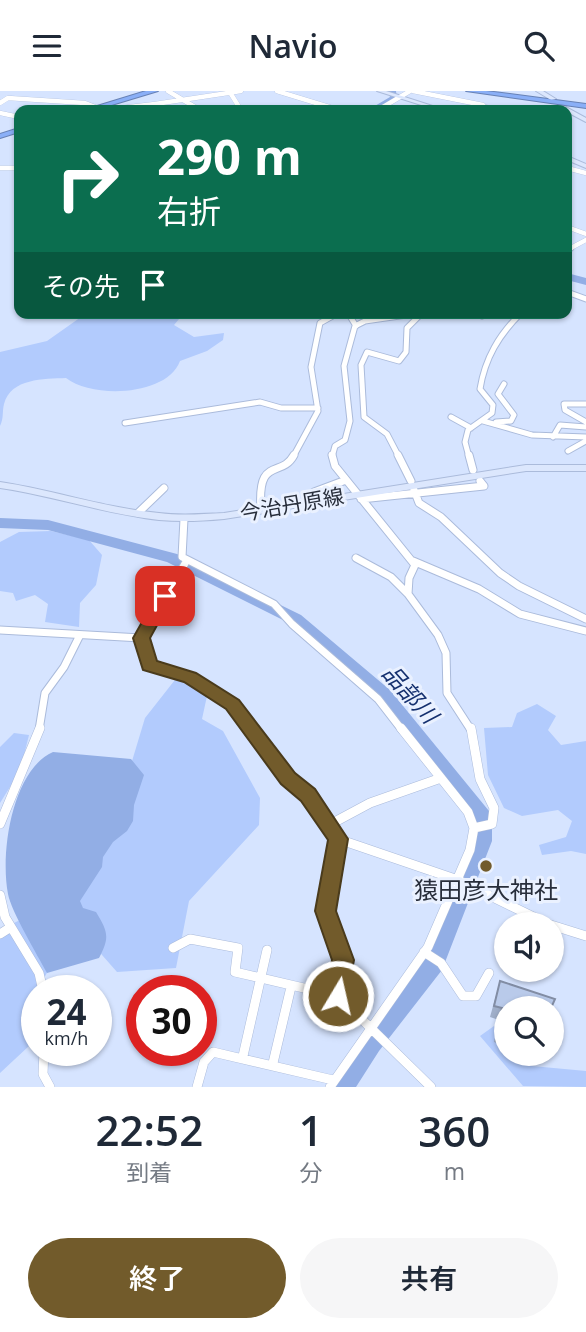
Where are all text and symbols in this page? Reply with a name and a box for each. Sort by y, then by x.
text: Navio [248,24,338,67]
icon: menu [28,27,66,65]
icon: search [520,27,558,65]
text: 290 m [157,123,302,189]
icon: right [42,133,133,224]
text: 右折 [157,189,221,232]
icon: arrive [134,266,172,304]
text: その先 [42,268,120,304]
street label: 今治丹原線 [238,481,346,527]
pin [135,566,195,626]
icon: arrive [146,577,184,615]
water label: 品部川 [376,657,448,732]
marker: 猿田彦大神社 [478,858,494,874]
place label: 猿田彦大神社 [414,873,558,906]
map controls [494,912,564,1066]
button: sound [494,912,564,982]
position arrow [301,959,375,1033]
speed limit sign: 30 [126,975,217,1066]
text: 24 [46,988,87,1035]
button: search [494,996,564,1066]
text: km/h [45,1026,88,1050]
text: 22:52 [96,1101,203,1158]
text: 1 [299,1101,323,1158]
text: 360 [418,1102,490,1159]
text: m [444,1155,465,1187]
text: 到着 [126,1156,172,1188]
text: 分 [299,1156,322,1188]
button: 終了 [28,1238,286,1318]
button: 共有 [300,1238,558,1318]

